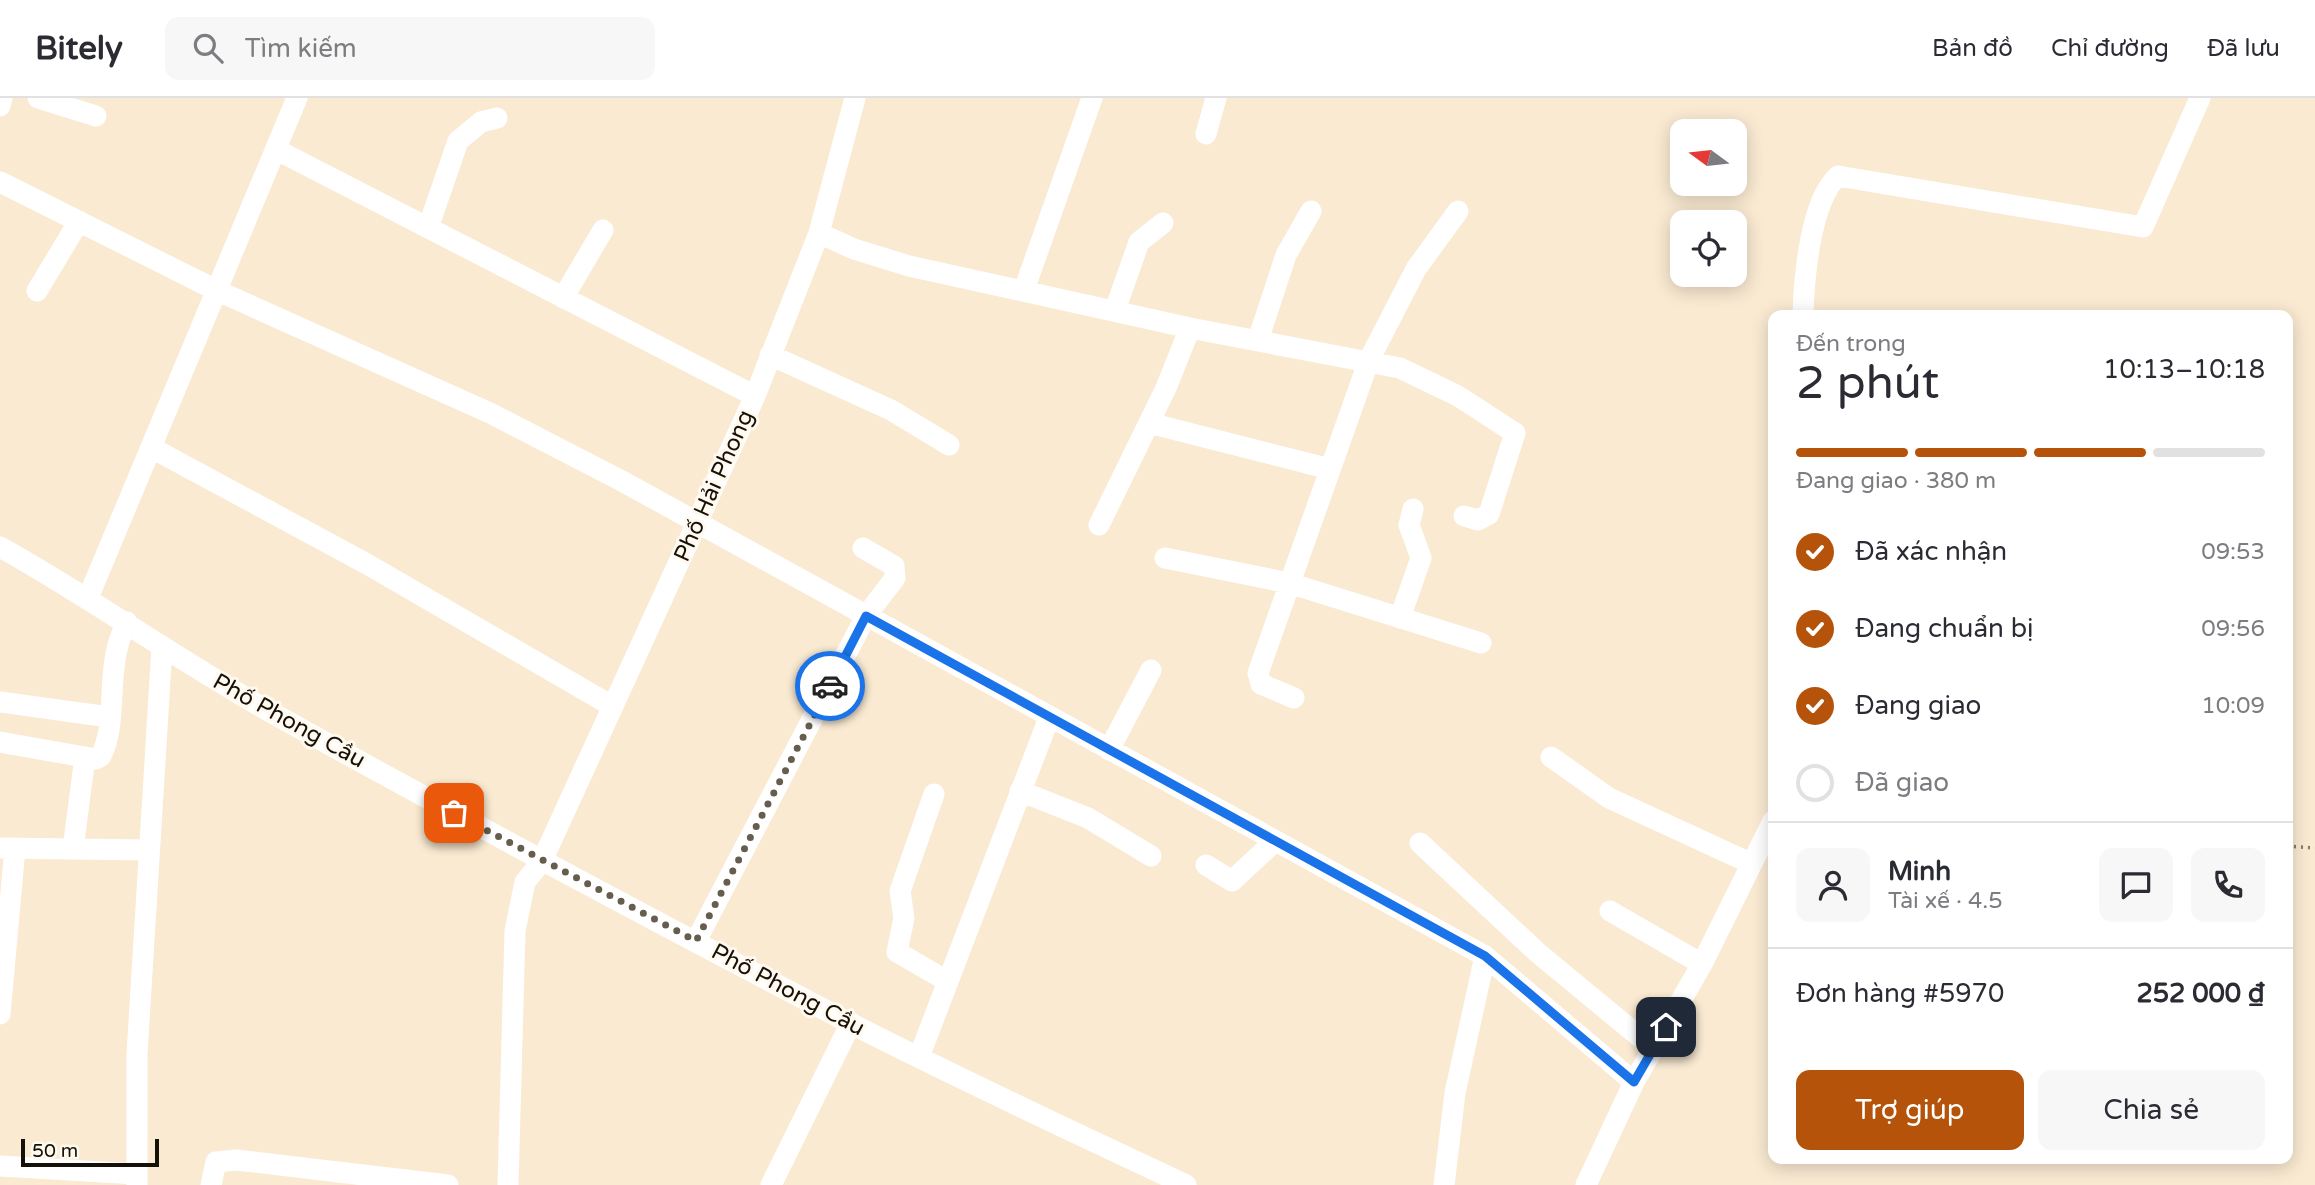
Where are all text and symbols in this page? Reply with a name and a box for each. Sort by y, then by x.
search box [165,17,655,80]
text: Bitely [35,29,123,68]
icon: search [189,29,227,67]
text: Tìm kiếm [245,33,357,64]
text: Bản đồ [1932,34,2013,63]
text: Chỉ đường [2051,34,2169,63]
text: Đã lưu [2207,34,2280,63]
north arrow [1670,119,1746,196]
map controls [1670,119,1747,287]
button: locate [1670,210,1747,287]
text: Đến trong [1796,330,1906,358]
text: 10:13–10:18 [2103,354,2265,385]
text: 2 phút [1796,356,1939,411]
street label: Phố Hải Phong [668,406,760,566]
text: Đang giao · 380 m [1796,467,1996,495]
icon: check [1796,533,1834,571]
text: Đã xác nhận [1855,536,2007,567]
text: 09:53 [2201,538,2265,566]
icon: check [1796,610,1834,648]
text: Đang chuẩn bị [1855,613,2034,644]
text: 09:56 [2201,615,2265,643]
courier [795,651,865,721]
icon: car [811,667,849,705]
street label: Phố Phong Cầu [208,668,370,774]
icon: check [1796,687,1834,725]
text: Đang giao [1855,690,1981,721]
text: 10:09 [2201,692,2265,720]
text: Đã giao [1855,767,1949,798]
pin [424,783,484,843]
icon: bag [435,794,473,832]
button: person [1796,848,1870,922]
button: chat [2099,848,2173,922]
button: phone [2191,848,2265,922]
text: Minh [1888,856,1951,887]
text: Tài xế · 4.5 [1888,887,2003,915]
street label: Phố Phong Cầu [706,938,870,1042]
text: Đơn hàng #5970 [1796,978,2004,1009]
text: 252 000 ₫ [2136,978,2265,1009]
pin [1636,997,1696,1057]
icon: home [1647,1008,1685,1046]
button: Trợ giúp [1796,1070,2024,1150]
button: Chia sẻ [2038,1070,2265,1150]
scale bar [21,1136,159,1168]
text: 50 m [32,1140,78,1162]

